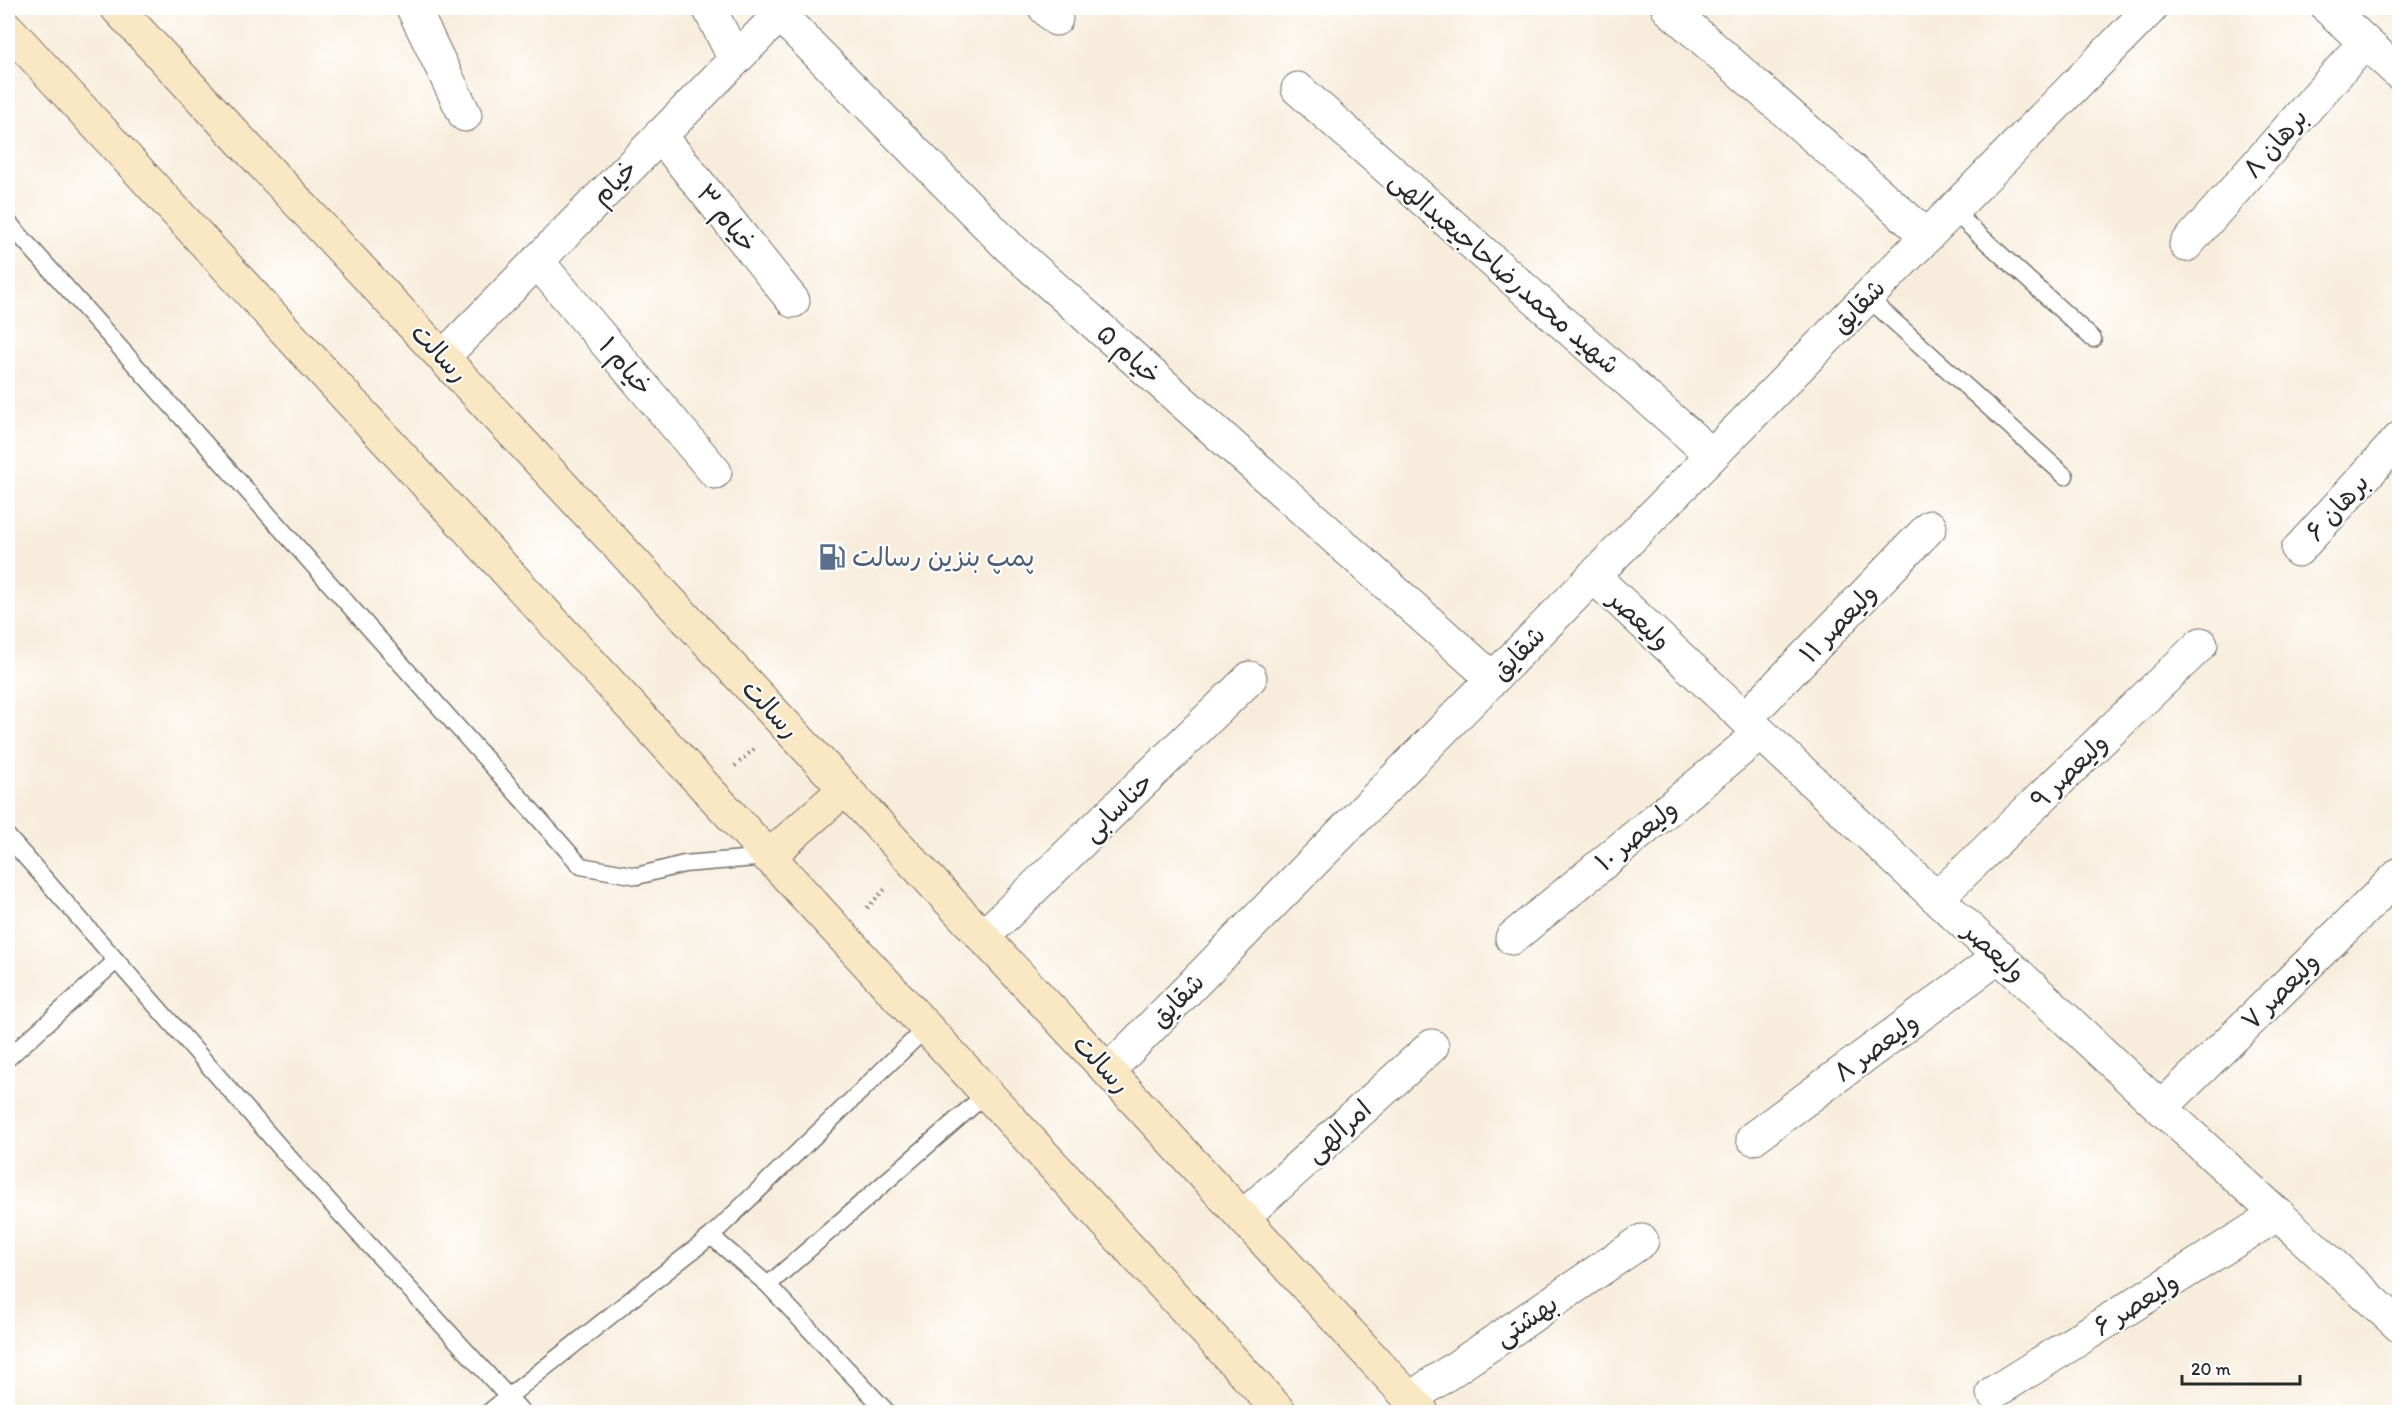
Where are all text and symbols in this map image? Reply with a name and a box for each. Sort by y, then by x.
street label: برهان ۸ [2236,101,2314,185]
street label: خیام [584,152,646,214]
street label: شهید محمدرضاحاجیعبدالهی [1383,163,1627,382]
street label: خیام ۳ [687,177,764,261]
street label: شقایق [1824,272,1892,340]
street label: رسالت [404,317,476,389]
street label: خیام ۵ [1088,317,1168,394]
street label: خیام ۱ [589,330,660,404]
street label: برهان ۶ [2298,467,2376,547]
place label: پمپ بنزین رسالت [852,541,1035,574]
fuel station icon: پمپ بنزین رسالت [817,542,847,572]
street label: ولیعصر ۱۱ [1792,577,1884,669]
street label: ولیعصر [1601,582,1678,657]
street label: شقایق [1484,619,1552,687]
street label: رسالت [735,673,807,745]
street label: ولیعصر ۹ [2024,726,2114,816]
street label: حناسابی [1075,766,1159,849]
street label: ولیعصر ۱۰ [1588,792,1684,878]
street label: ولیعصر [1956,914,2033,989]
street label: ولیعصر ۷ [2234,945,2326,1037]
street label: شقایق [1143,966,1211,1034]
street label: ولیعصر ۸ [1827,1005,1925,1089]
street label: رسالت [1066,1028,1138,1100]
street label: امرالهی [1298,1093,1378,1170]
street label: ولیعصر ۶ [2087,1265,2185,1343]
street label: بهشتی [1488,1287,1564,1354]
scale bar [2182,1348,2300,1386]
text: 20 m [2191,1358,2231,1380]

